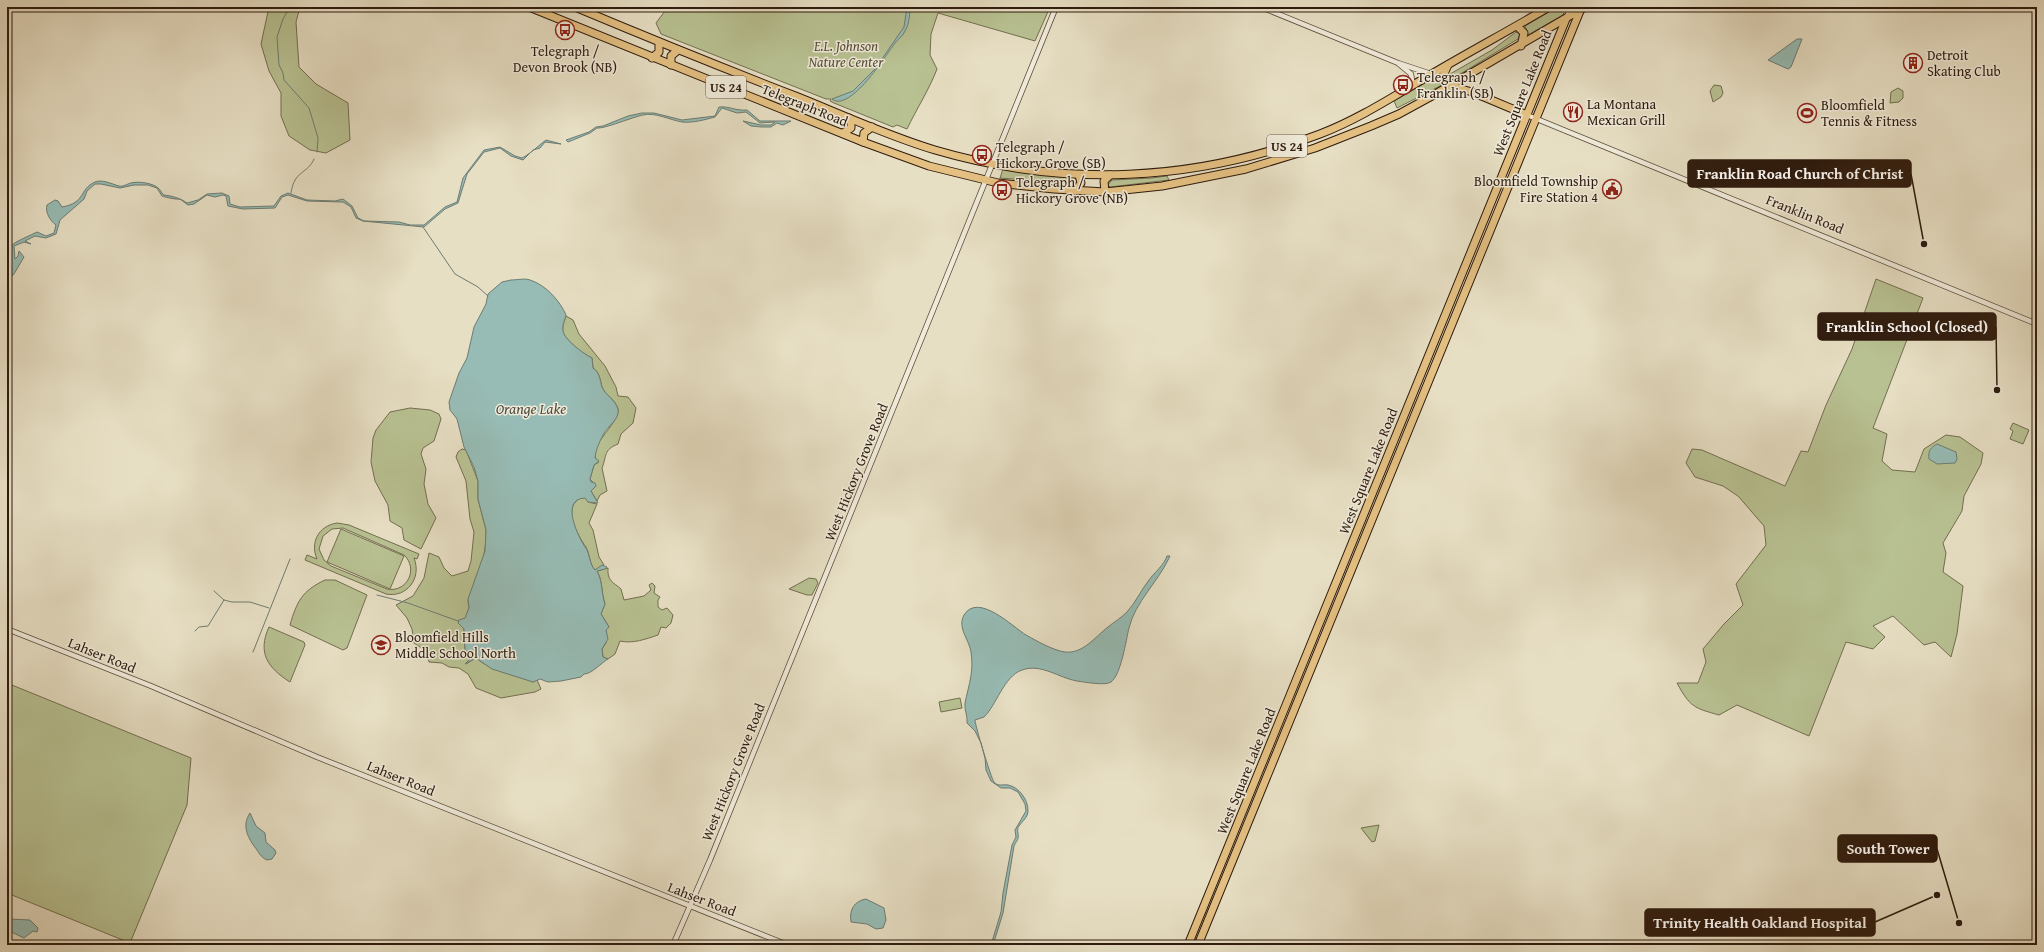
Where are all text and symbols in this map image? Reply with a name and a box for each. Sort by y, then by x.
bus stop icon: Telegraph / Devon Brook (NB) [554,19,576,41]
street label: West Square Lake Road [1488,26,1557,159]
park label: E.L. Johnson Nature Center [809,36,884,72]
place label: Telegraph / Devon Brook (NB) [513,41,617,77]
place label: Detroit Skating Club [1927,45,2001,81]
building icon: Detroit Skating Club [1902,52,1924,74]
place label: Telegraph / Franklin (SB) [1417,67,1494,103]
bus stop icon: Telegraph / Franklin (SB) [1392,74,1414,96]
road number: US 24 [706,76,746,98]
street label: Telegraph Road [759,79,852,132]
place label: La Montana Mexican Grill [1587,94,1666,130]
place label: Bloomfield Tennis & Fitness [1821,95,1917,131]
restaurant icon: La Montana Mexican Grill [1562,101,1584,123]
sports icon: Bloomfield Tennis & Fitness [1796,102,1818,124]
road number: US 24 [1267,135,1307,157]
place label: Telegraph / Hickory Grove (SB) [996,137,1106,173]
bus stop icon: Telegraph / Hickory Grove (SB) [971,144,993,166]
callout: Franklin Road Church of Christ [1688,160,1911,187]
text: Franklin Road Church of Christ [1697,163,1904,184]
place label: Bloomfield Township Fire Station 4 [1474,171,1598,207]
place label: Telegraph / Hickory Grove (NB) [1016,172,1128,208]
public building icon: Bloomfield Township Fire Station 4 [1601,178,1623,200]
bus stop icon: Telegraph / Hickory Grove (NB) [991,179,1013,201]
street label: Franklin Road [1763,189,1847,239]
callout: Franklin School (Closed) [1818,313,1996,340]
text: Franklin School (Closed) [1826,316,1988,337]
water label: Orange Lake [496,398,566,419]
street label: West Hickory Grove Road [819,400,893,544]
street label: West Square Lake Road [1334,404,1403,537]
place label: Bloomfield Hills Middle School North [395,627,516,663]
street label: Lahser Road [65,632,139,678]
school or university icon: Bloomfield Hills Middle School North [370,634,392,656]
street label: West Hickory Grove Road [696,700,770,844]
street label: West Square Lake Road [1212,704,1281,837]
street label: Lahser Road [364,755,438,801]
callout: South Tower [1838,835,1937,862]
text: South Tower [1846,838,1930,859]
street label: Lahser Road [665,877,739,921]
callout: Trinity Health Oakland Hospital [1645,909,1875,936]
text: Trinity Health Oakland Hospital [1653,912,1867,933]

